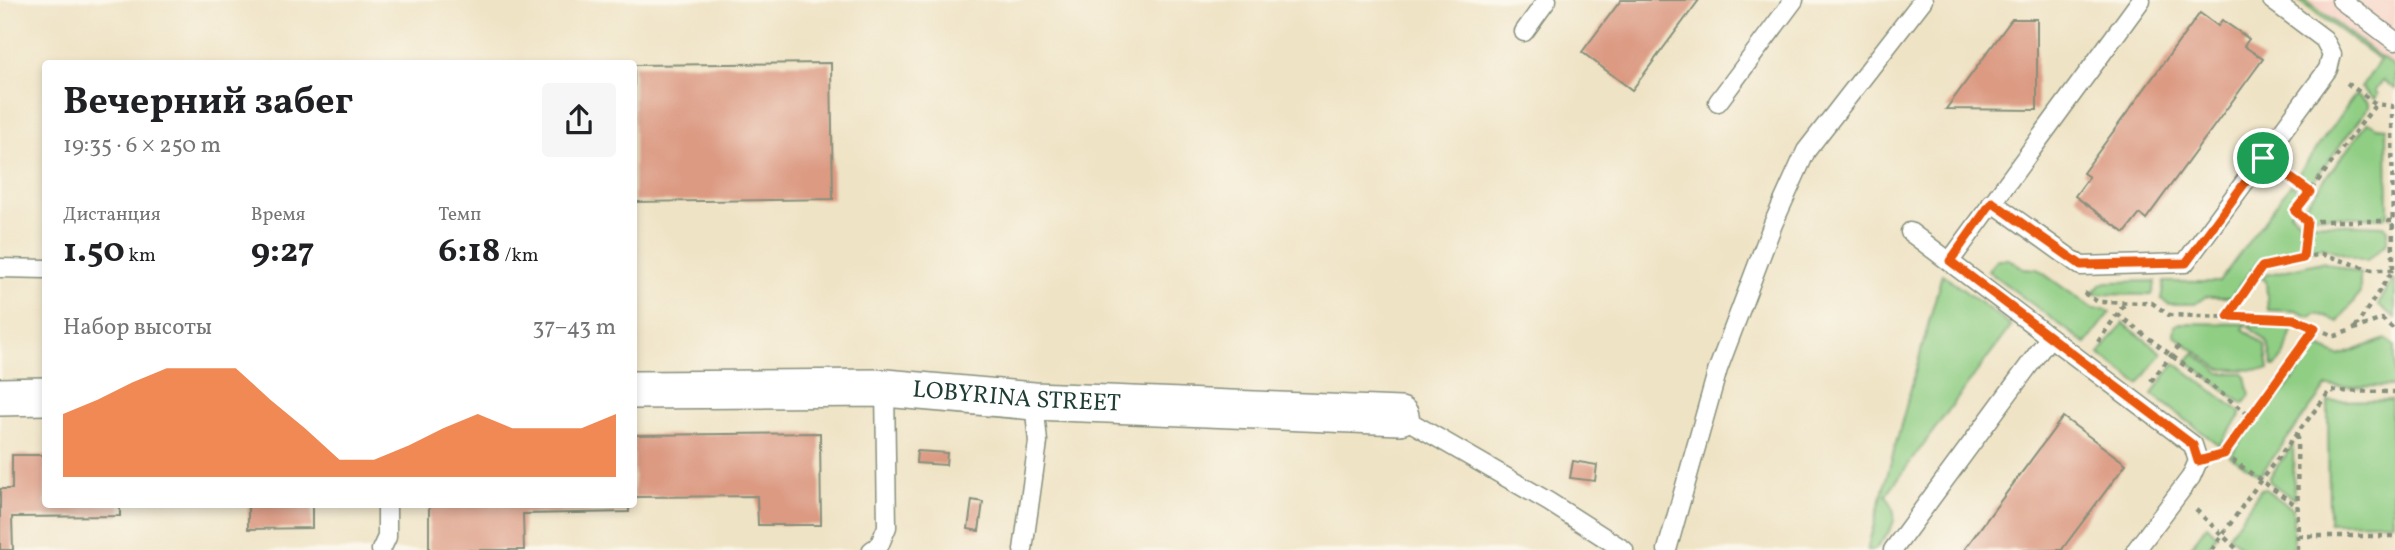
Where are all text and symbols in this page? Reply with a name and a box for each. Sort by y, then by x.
text: Вечерний забег [63,77,353,130]
button: share [542,83,616,157]
pin [2233,128,2293,188]
text: 19:35 · 6 × 250 m [63,130,221,162]
icon: arrive [2244,139,2282,177]
text: Дистанция [63,202,161,228]
text: Время [251,202,305,228]
text: Темп [438,202,481,228]
text: 1.50 [63,228,125,276]
text: 9:27 [251,228,314,276]
text: 6:18 [438,228,501,276]
text: km [125,243,156,269]
text: /km [501,243,539,269]
text: Набор высоты [63,312,212,344]
text: 37–43 m [533,312,616,344]
street label: LOBYRINA STREET [911,373,1122,422]

